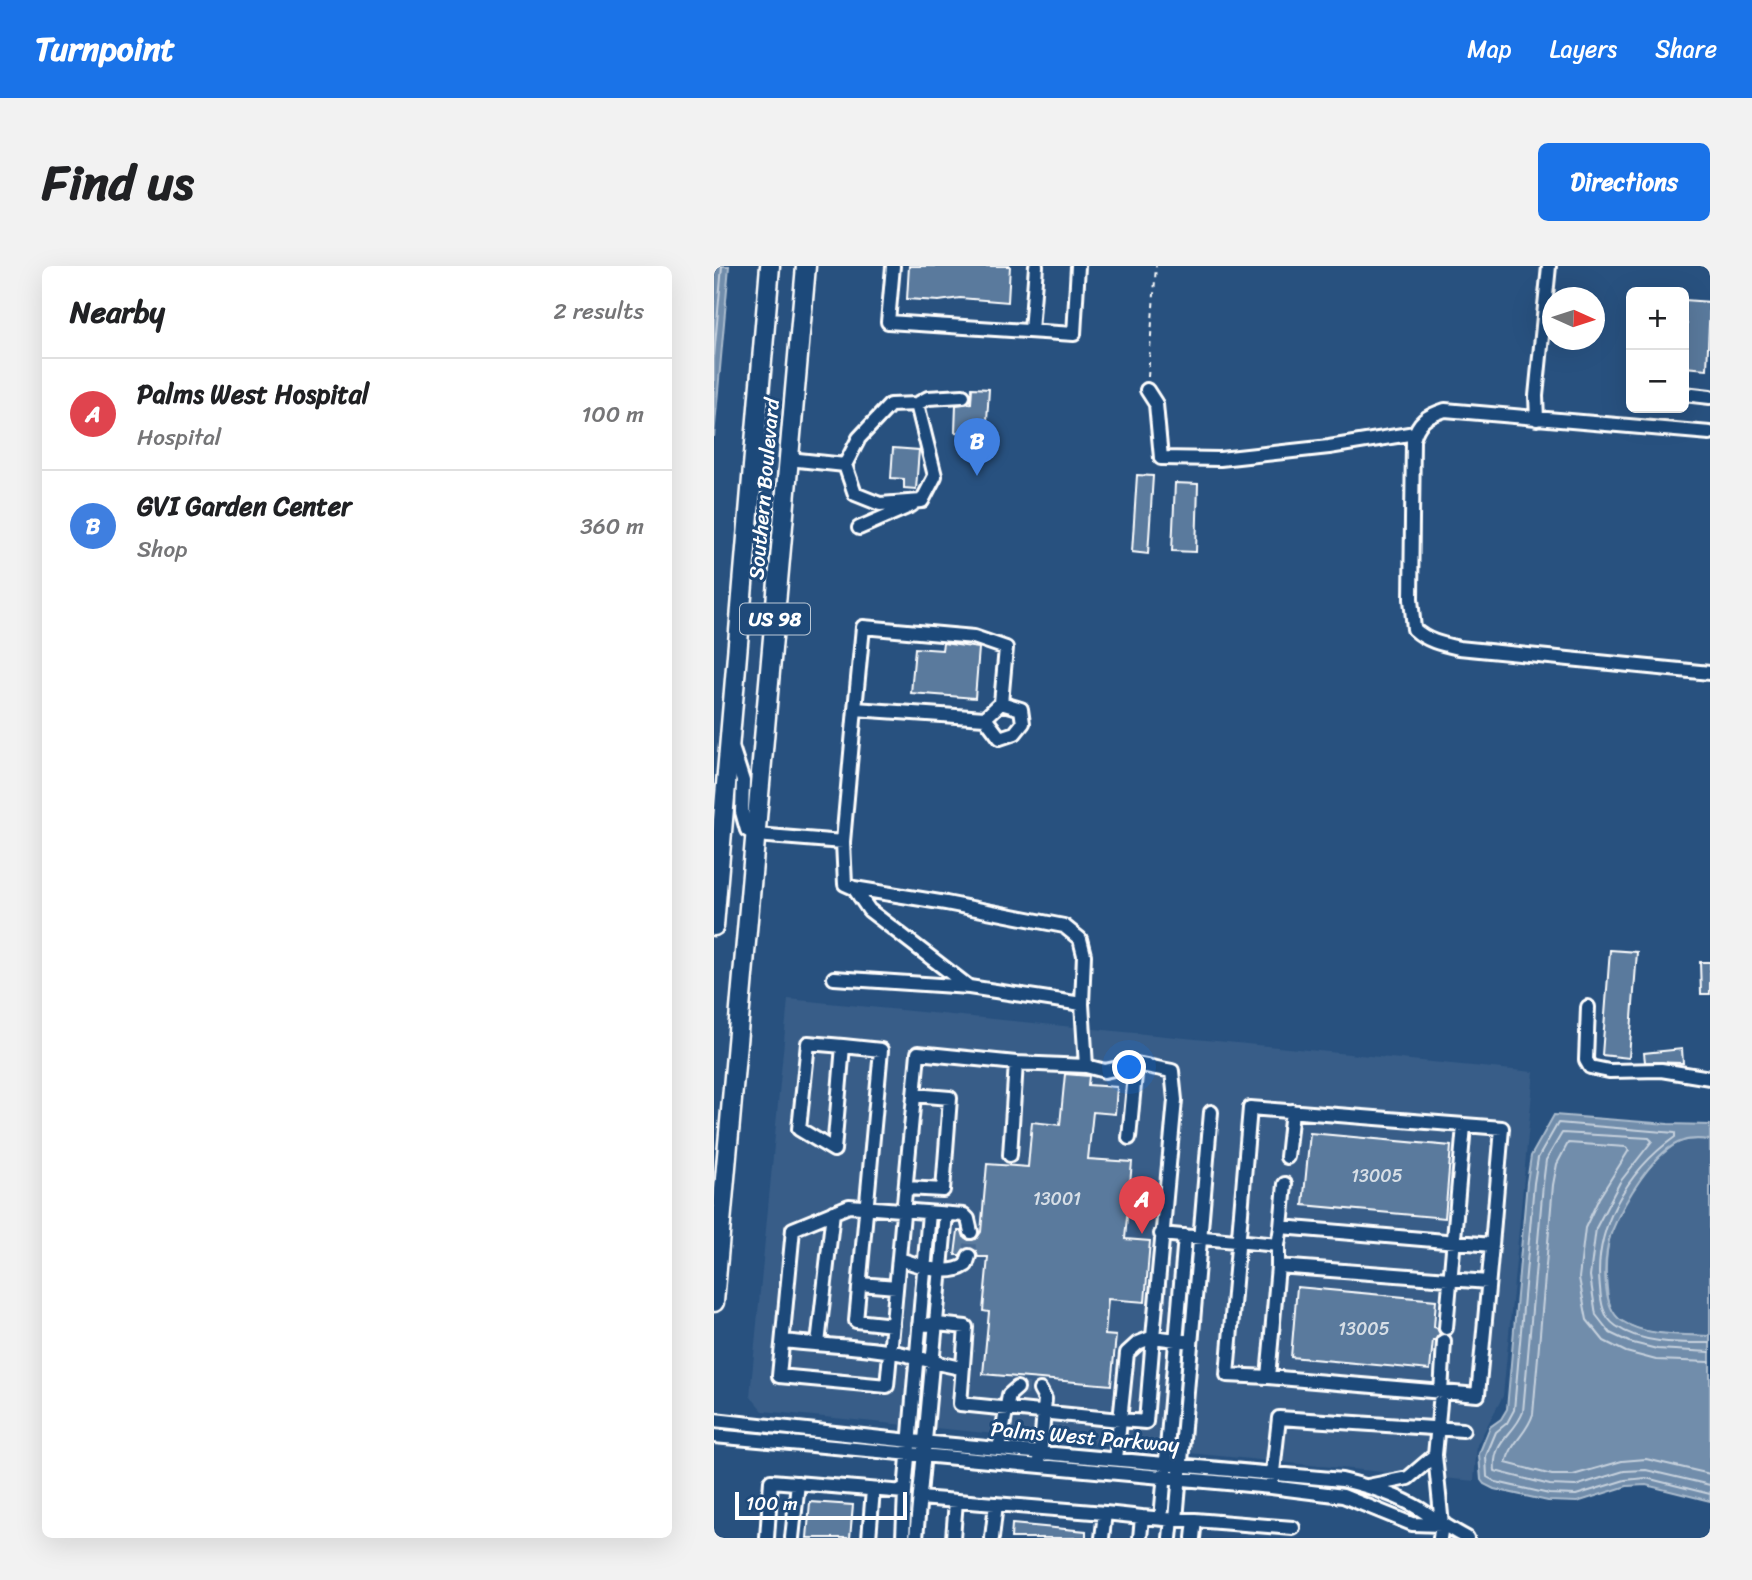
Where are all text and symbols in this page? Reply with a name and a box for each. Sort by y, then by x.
text: Turnpoint [35,20,175,78]
text: Map [1467,28,1512,70]
text: Layers [1550,28,1617,70]
text: Share [1655,28,1717,70]
text: Find us [42,139,194,226]
button: Directions [1538,143,1710,221]
text: Nearby [70,285,165,339]
north arrow [1542,287,1605,350]
map controls [1626,287,1689,413]
button: + [1626,287,1689,350]
text: 2 results [553,291,644,332]
button: − [1626,350,1689,413]
text: Palms West Hospital [137,371,369,417]
text: A [85,394,101,435]
text: 100 m [581,394,644,435]
street label: Southern Boulevard [737,395,791,581]
text: Hospital [137,417,221,458]
pin: B [954,418,1000,476]
text: GVI Garden Center [137,483,352,529]
text: B [86,506,100,547]
text: 360 m [580,506,644,547]
text: Shop [137,529,187,570]
road number: US 98 [740,604,810,634]
your location [1112,1050,1146,1084]
house number: 13005 [1351,1160,1403,1192]
pin: A [1119,1176,1165,1234]
house number: 13001 [1033,1183,1081,1215]
house number: 13005 [1338,1313,1390,1345]
street label: Palms West Parkway [989,1410,1181,1464]
text: 100 m [746,1487,798,1520]
scale bar [735,1489,906,1521]

